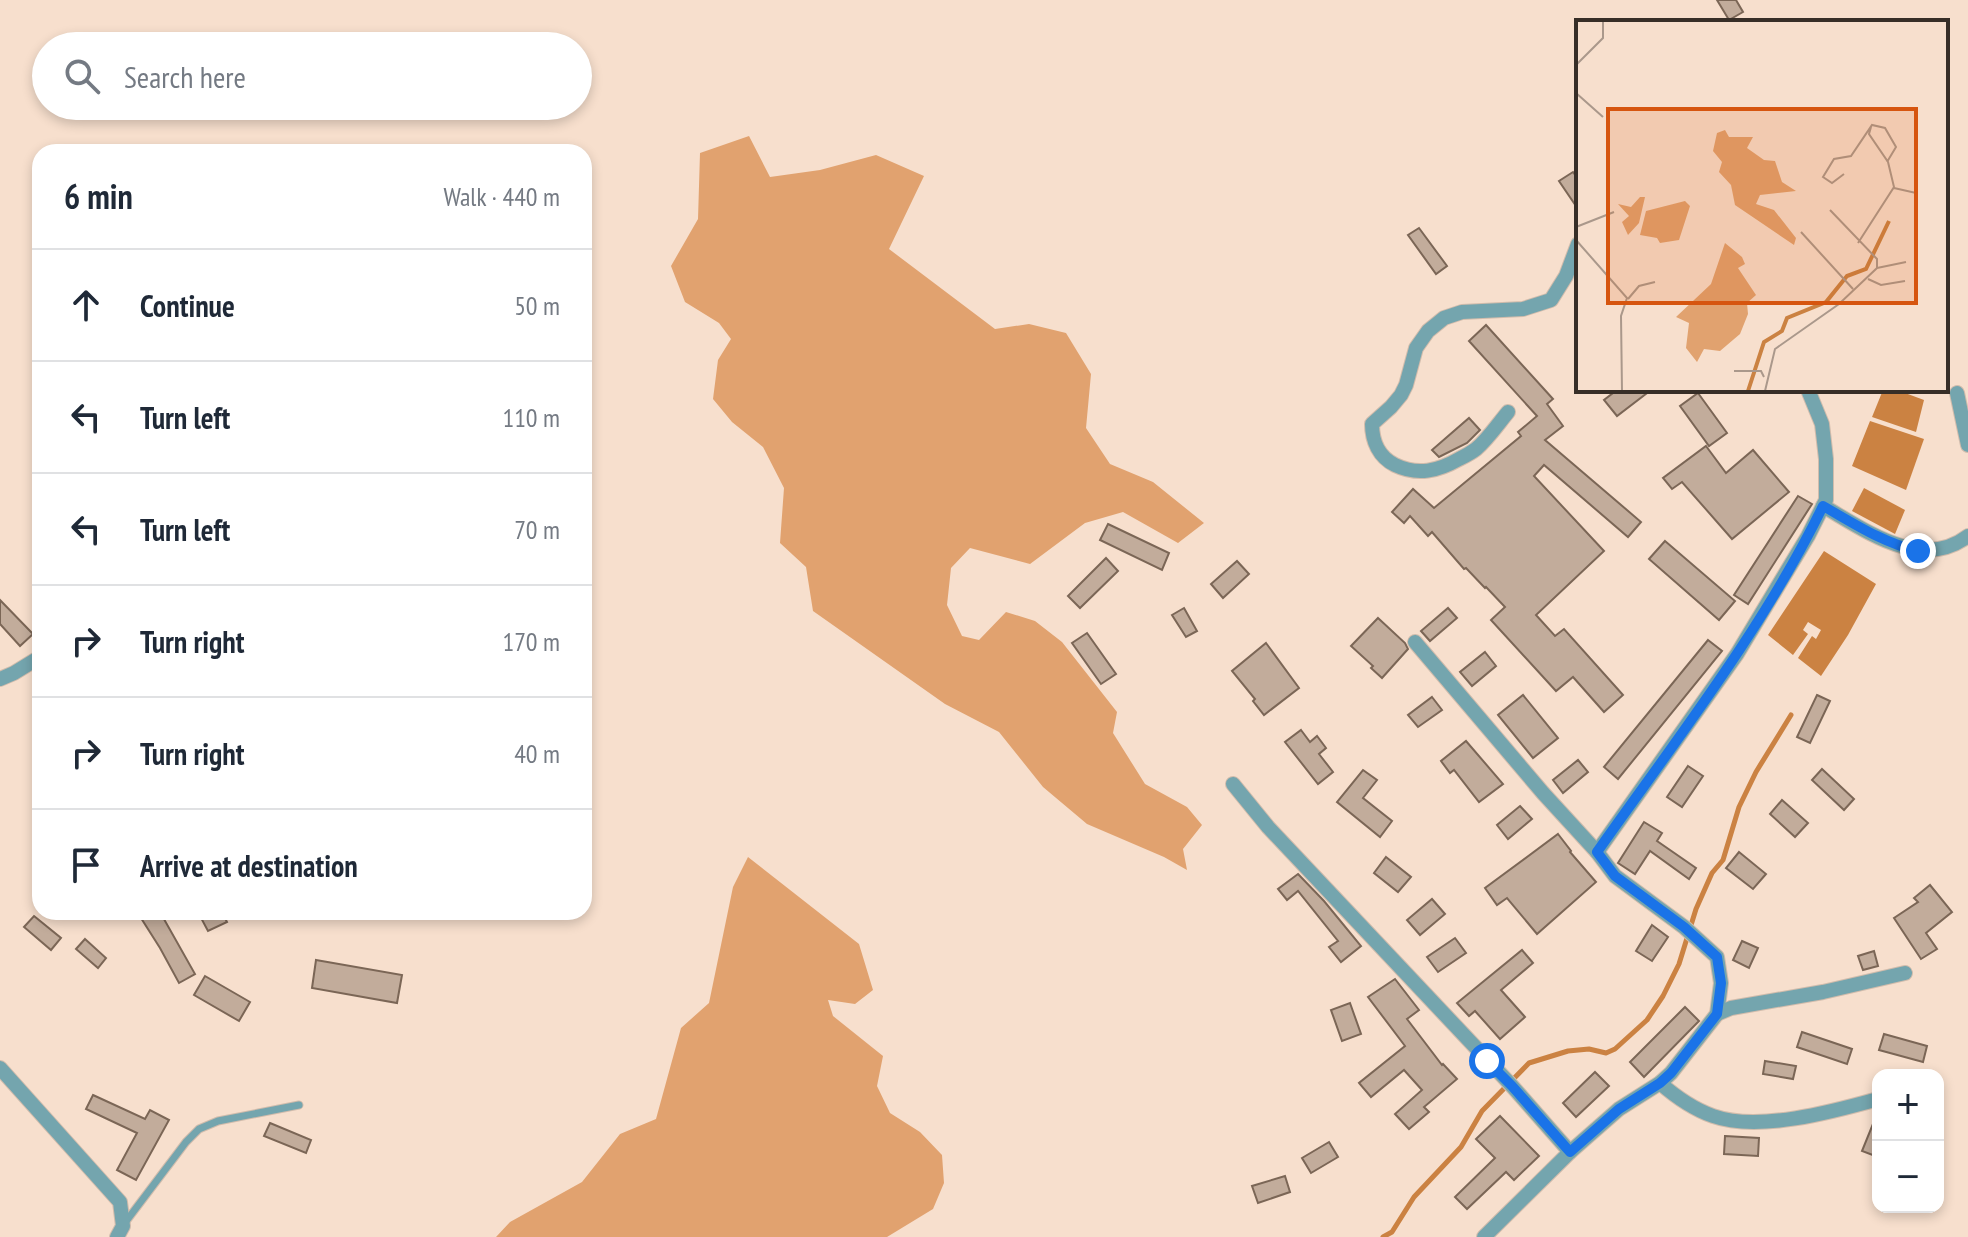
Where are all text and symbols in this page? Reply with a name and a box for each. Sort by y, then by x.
inset map [1576,20,1948,392]
search box [32,32,592,120]
icon: search [60,54,104,98]
text: Search here [124,57,246,96]
text: 6 min [64,174,133,218]
text: Walk · 440 m [443,180,560,213]
icon: ahead [64,283,108,327]
text: Continue [140,286,235,325]
text: 50 m [514,289,560,322]
icon: left [64,395,108,439]
text: Turn left [140,398,230,437]
text: 110 m [502,401,560,434]
icon: left [64,507,108,551]
text: Turn left [140,510,230,549]
text: 70 m [514,513,560,546]
route end [1900,533,1936,569]
icon: right [64,619,108,663]
text: Turn right [140,622,244,661]
text: 170 m [502,625,560,658]
icon: right [64,731,108,775]
text: Turn right [140,734,244,773]
text: 40 m [514,737,560,770]
icon: arrive [64,843,108,887]
text: Arrive at destination [140,846,358,885]
route start [1469,1043,1505,1079]
map controls [1872,1069,1944,1213]
button: + [1872,1069,1944,1141]
button: − [1872,1141,1944,1213]

